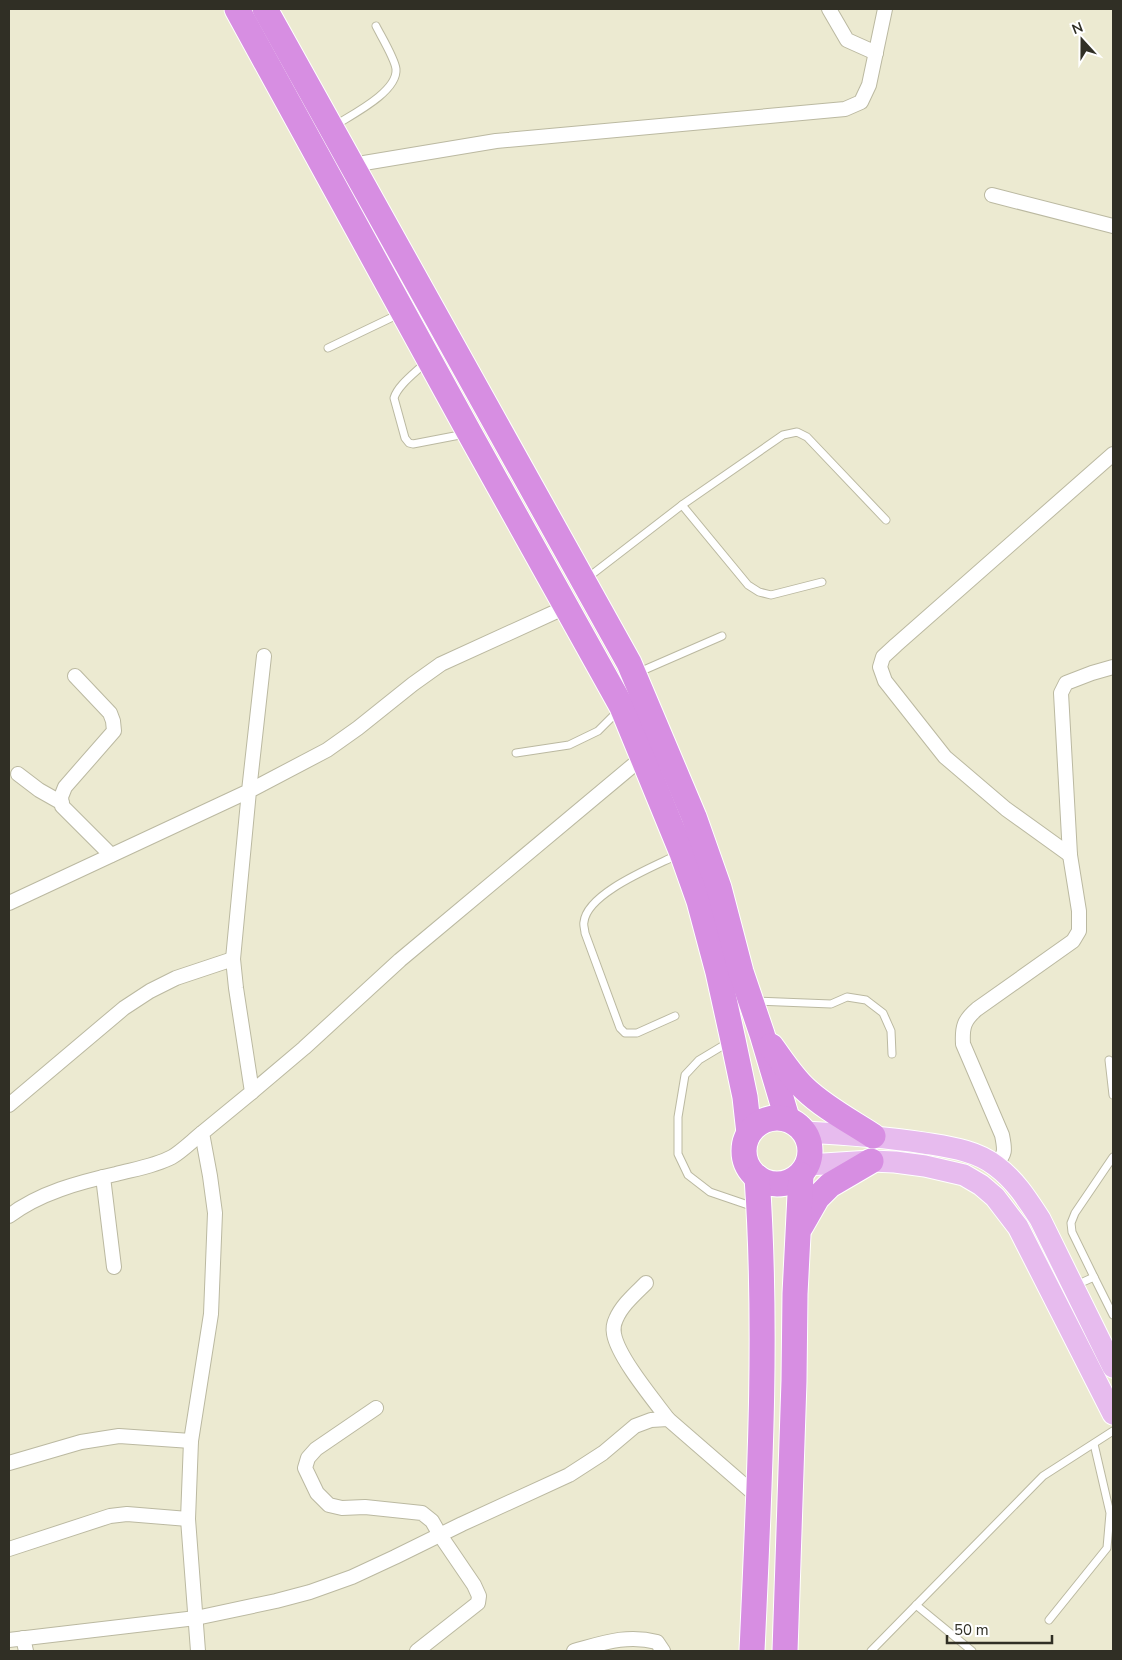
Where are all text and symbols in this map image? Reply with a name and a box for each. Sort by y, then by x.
north arrow [1057,15,1107,65]
text: N [1069,18,1086,39]
scale bar [947,1612,1052,1644]
text: 50 m [954,1620,989,1640]

